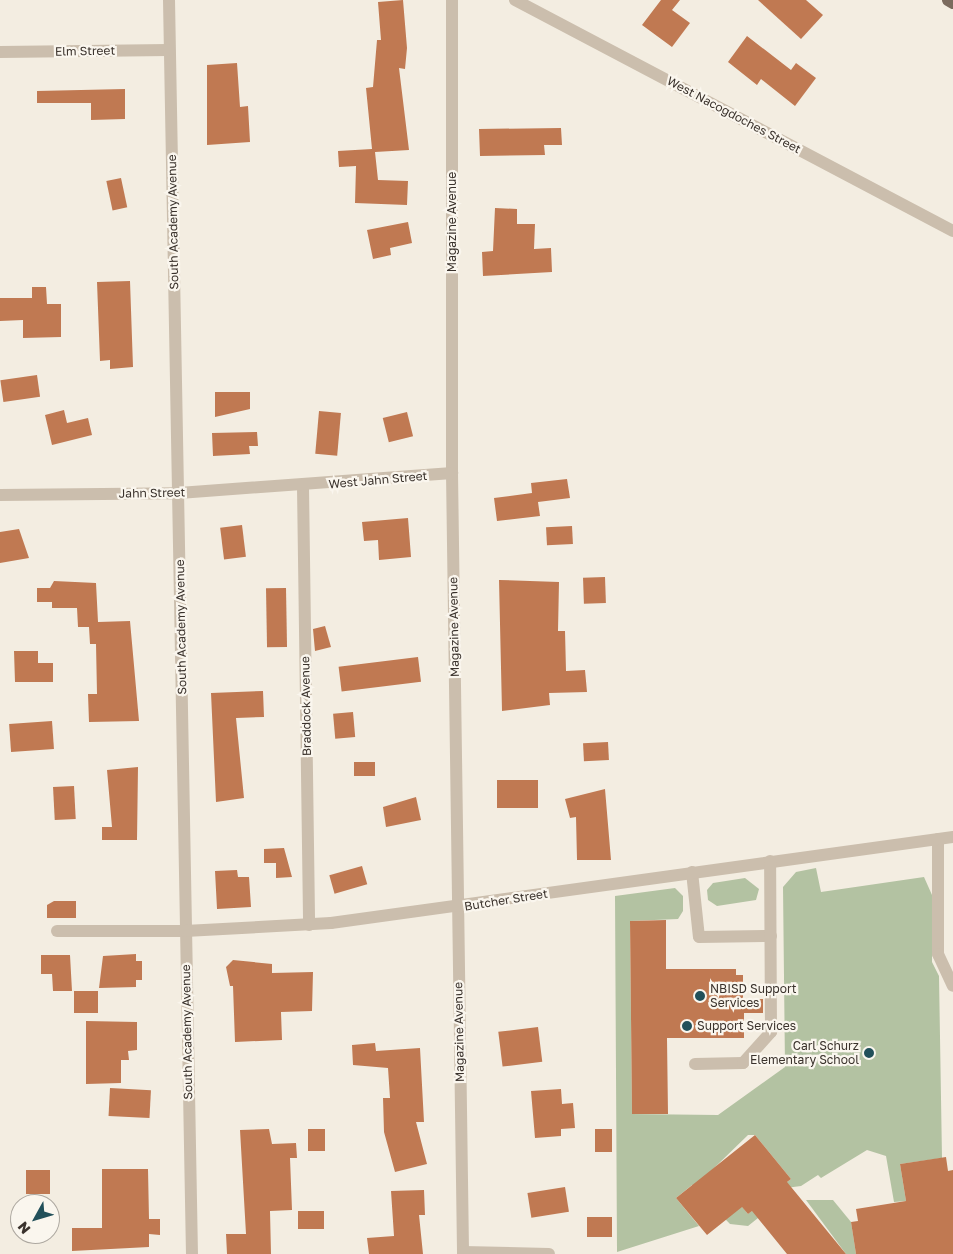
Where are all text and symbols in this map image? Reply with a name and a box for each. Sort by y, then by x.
street label: Elm Street [55,43,115,59]
street label: West Nacogdoches Street [665,74,803,156]
street label: South Academy Avenue [165,154,181,290]
street label: Magazine Avenue [445,172,459,272]
street label: West Jahn Street [328,469,428,491]
street label: Jahn Street [119,485,185,501]
street label: South Academy Avenue [173,559,189,695]
street label: Magazine Avenue [446,577,462,677]
street label: Braddock Avenue [298,656,314,756]
street label: Butcher Street [463,886,549,914]
street label: South Academy Avenue [179,964,195,1100]
street label: Magazine Avenue [451,982,467,1082]
place label: NBISD Support Services [710,982,797,1010]
marker: NBISD Support Services [694,990,706,1002]
place label: Support Services [697,1019,796,1033]
marker: Support Services [681,1020,693,1032]
place label: Carl Schurz Elementary School [750,1039,859,1067]
marker: Carl Schurz Elementary School [863,1047,875,1059]
north arrow [10,1194,60,1244]
text: N [14,1219,34,1238]

